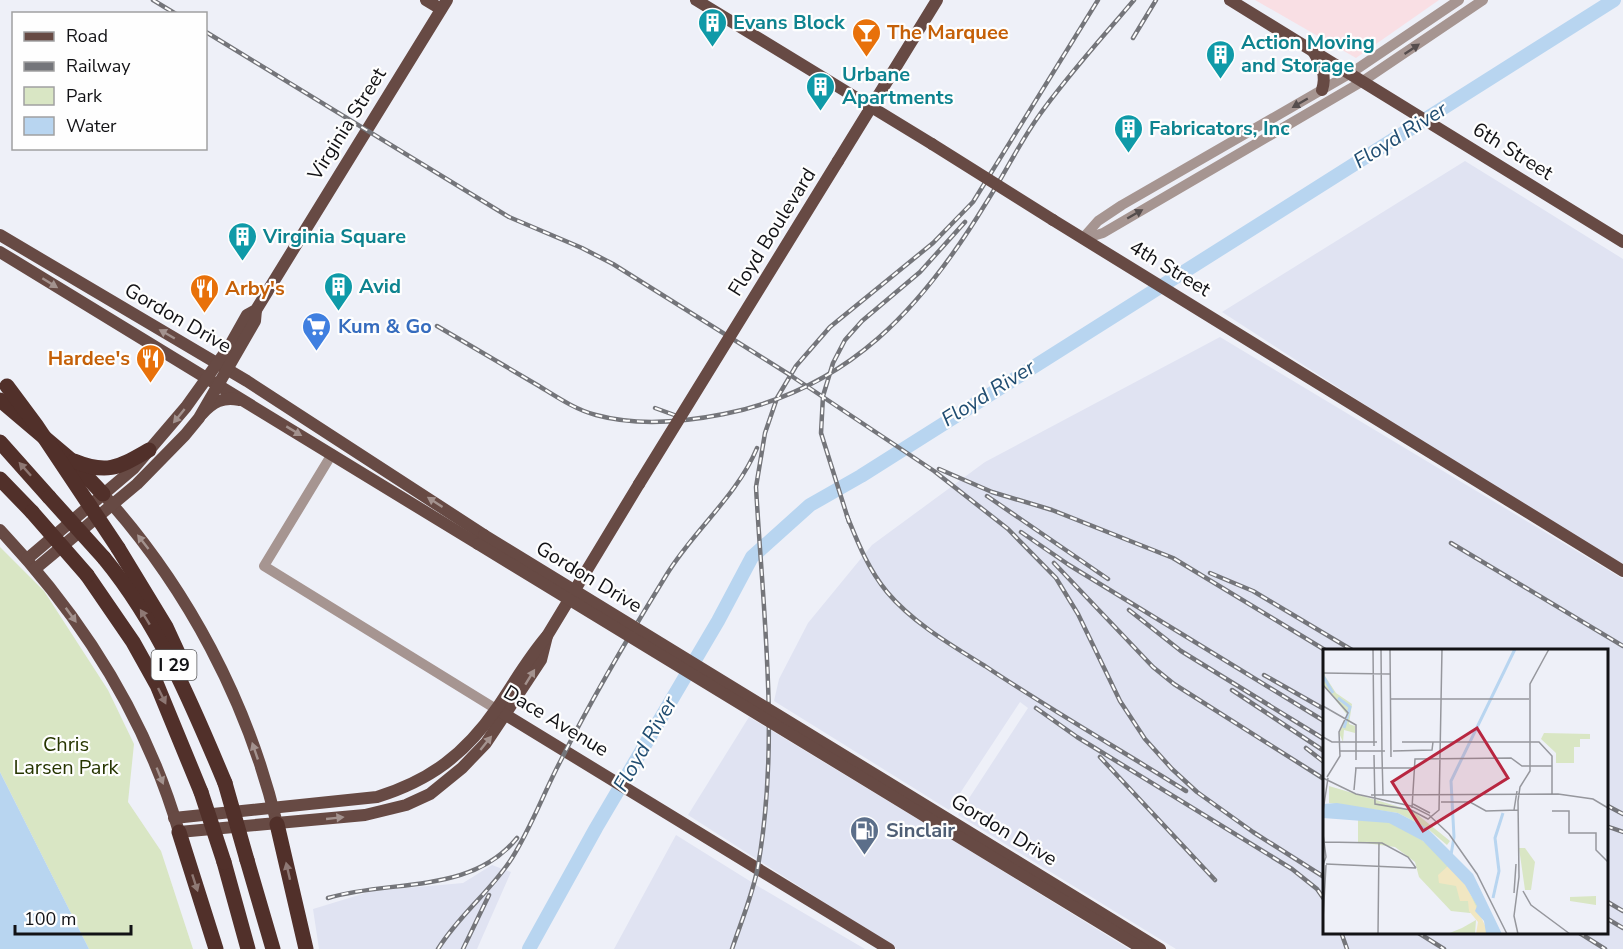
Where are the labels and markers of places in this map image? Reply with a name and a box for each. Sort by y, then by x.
building icon: Evans Block [696,6,728,48]
place label: Evans Block [733,9,846,36]
bar icon: The Marquee [850,16,882,58]
place label: The Marquee [887,19,1009,46]
place label: Action Moving and Storage [1241,29,1375,79]
building icon: Action Moving and Storage [1204,38,1236,80]
place label: Urbane Apartments [842,61,954,111]
building icon: Urbane Apartments [805,70,837,112]
building icon: Fabricators, Inc [1112,112,1144,154]
place label: Fabricators, Inc [1149,115,1290,142]
building icon: Virginia Square [226,220,258,262]
place label: Virginia Square [262,223,406,250]
building icon: Avid [322,270,354,312]
restaurant icon: Arby's [188,272,220,314]
place label: Avid [359,273,401,300]
place label: Arby's [225,275,285,302]
supermarket icon: Kum & Go [301,310,333,352]
place label: Kum & Go [338,313,432,340]
restaurant icon: Hardee's [135,342,167,384]
place label: Hardee's [48,345,130,372]
fuel station icon: Sinclair [849,814,881,856]
place label: Sinclair [886,817,955,844]

